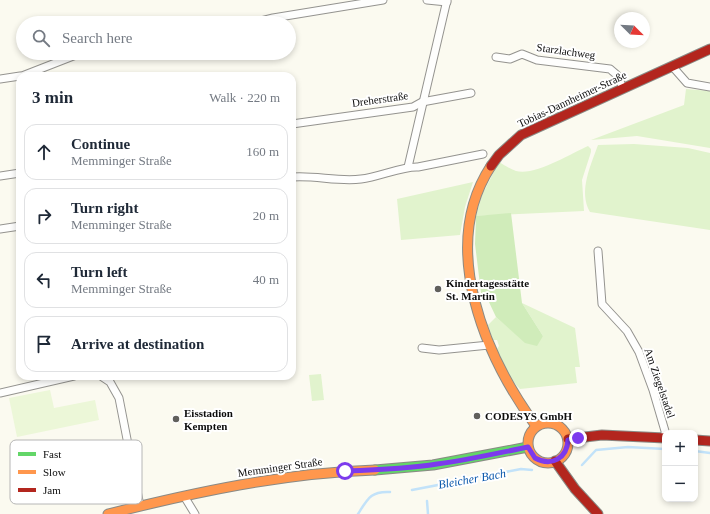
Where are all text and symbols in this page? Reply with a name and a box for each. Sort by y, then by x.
north arrow [614,12,650,48]
search box [16,16,296,60]
icon: search [30,27,52,49]
text: Search here [62,30,132,46]
street label: Starzlachweg [536,41,597,61]
street label: Tobias-Dannheimer-Straße [516,68,628,130]
text: 3 min [32,88,73,107]
street label: Dreherstraße [351,89,409,109]
text: Walk · 220 m [209,90,280,105]
text: Continue [71,136,130,152]
icon: ahead [33,141,55,163]
text: 160 m [246,144,279,159]
text: Memminger Straße [71,153,172,168]
text: Turn right [71,200,138,216]
icon: right [33,205,55,227]
text: 20 m [253,208,279,223]
text: Memminger Straße [71,217,172,232]
text: Turn left [71,264,128,280]
icon: left [33,269,55,291]
text: 40 m [253,272,279,287]
place label: Kindertagesstätte St. Martin [446,277,529,302]
text: Memminger Straße [71,281,172,296]
marker: Kindertagesstätte St. Martin [433,284,443,294]
icon: arrive [33,333,55,355]
text: Arrive at destination [71,336,204,352]
street label: Am Ziegelstadel [642,347,678,419]
place label: Eisstadion Kempten [184,407,233,432]
place label: CODESYS GmbH [485,410,573,422]
marker: CODESYS GmbH [472,411,482,421]
marker: Eisstadion Kempten [171,414,181,424]
route end [569,429,587,447]
map controls [662,430,698,502]
button: + [662,430,698,466]
legend [10,440,142,504]
text: Fast [43,448,61,460]
street label: Memminger Straße [237,455,323,479]
route start [336,462,354,480]
text: Slow [43,466,66,478]
water label: Bleicher Bach [437,466,507,492]
button: − [662,466,698,502]
text: Jam [43,484,61,496]

